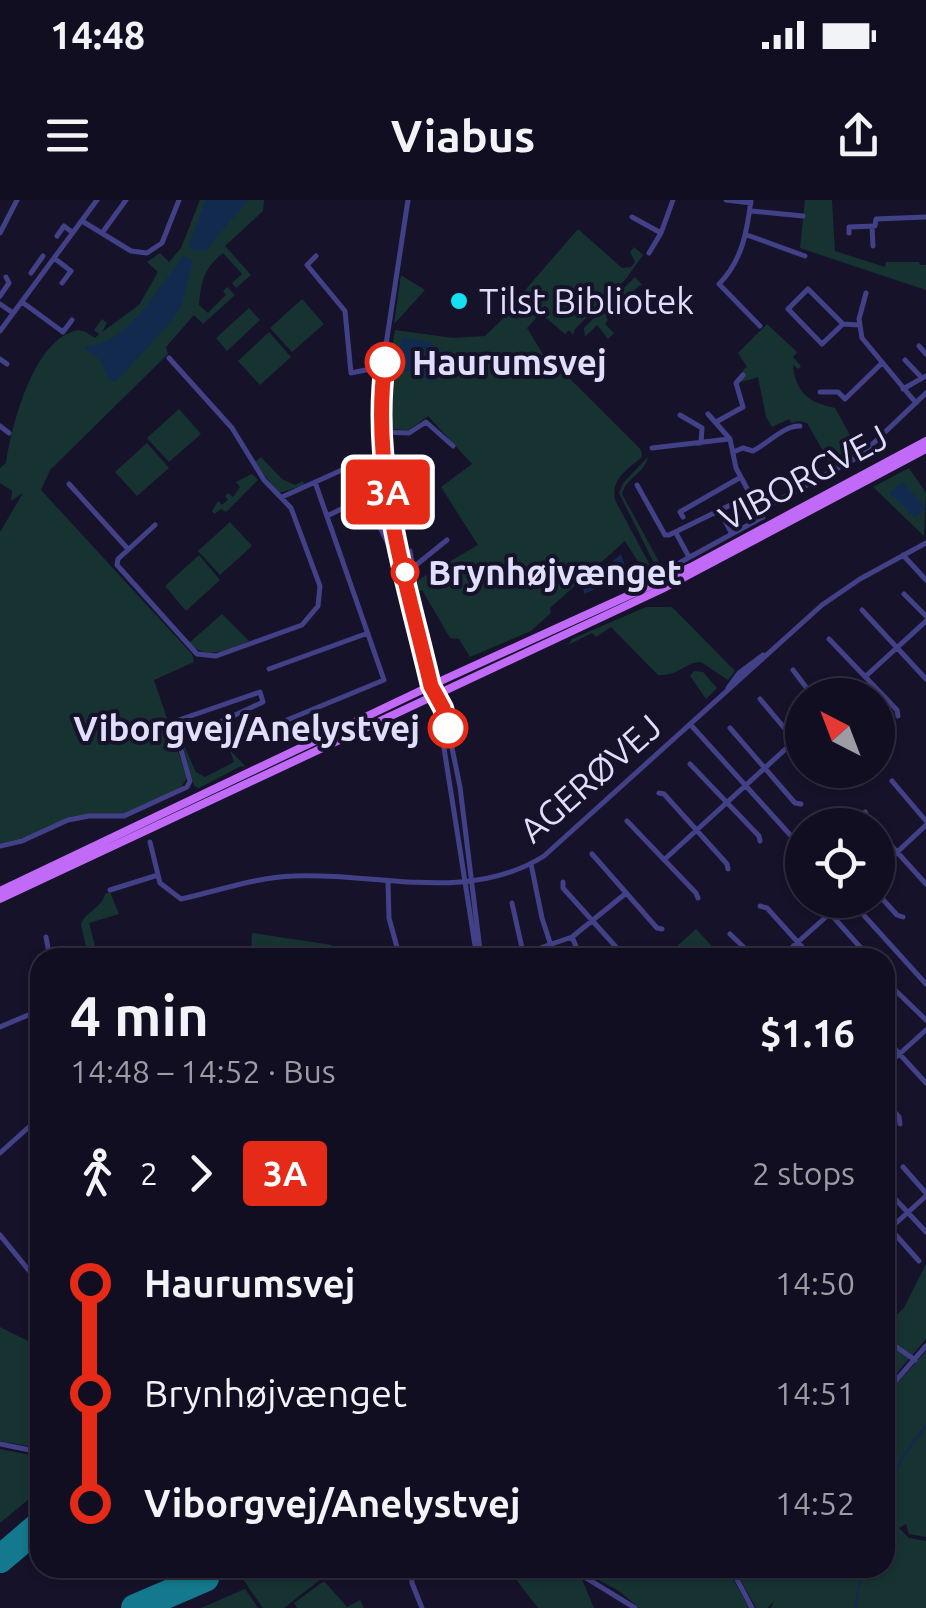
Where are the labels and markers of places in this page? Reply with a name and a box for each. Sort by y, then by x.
place label: Tilst Bibliotek [479,281,694,321]
marker: Tilst Bibliotek [448,290,470,312]
place label: Haurumsvej [412,342,607,382]
marker: Haurumsvej [366,343,404,381]
place label: Brynhøjvænget [428,552,682,592]
marker: Brynhøjvænget [392,559,418,585]
place label: Viborgvej/Anelystvej [73,708,420,748]
marker: Viborgvej/Anelystvej [429,709,467,747]

